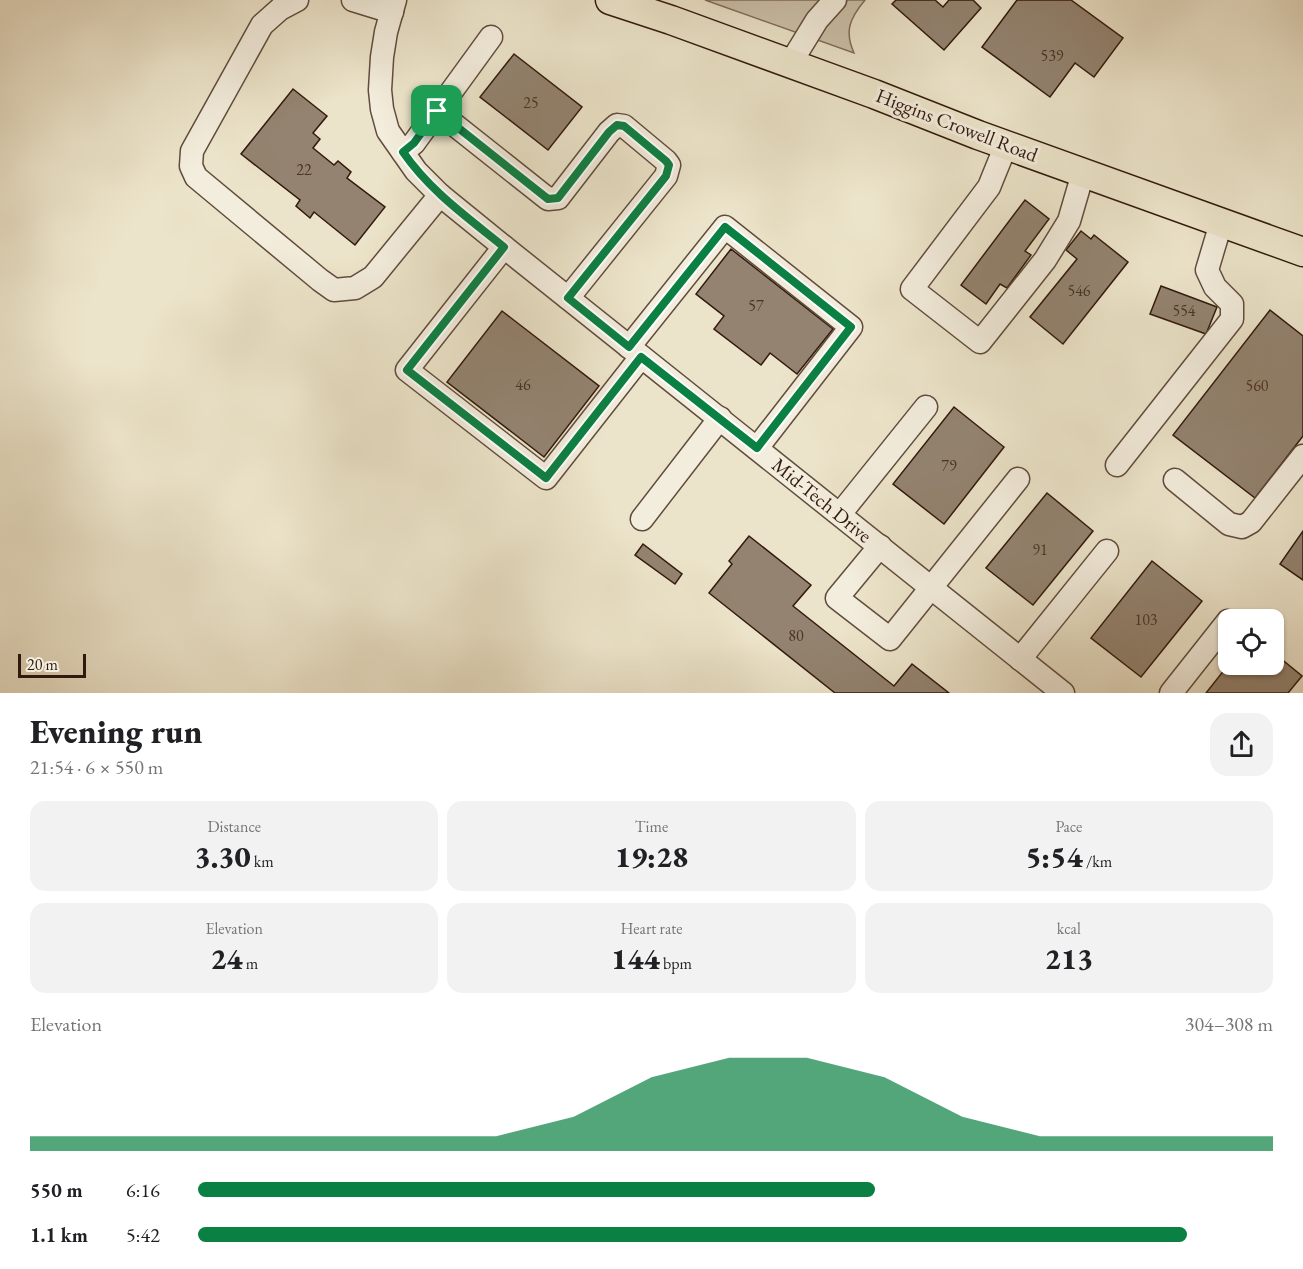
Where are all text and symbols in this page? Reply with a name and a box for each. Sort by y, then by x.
house number: 539 [1040,45,1064,66]
street label: Higgins Crowell Road [872,82,1042,168]
pin [411,85,462,136]
house number: 25 [523,92,539,113]
icon: arrive [420,94,453,127]
house number: 22 [296,159,312,180]
house number: 546 [1067,280,1091,301]
house number: 57 [748,295,764,316]
house number: 554 [1172,300,1196,321]
house number: 46 [515,374,531,395]
house number: 560 [1245,375,1269,396]
street label: Mid-Tech Drive [767,452,877,548]
house number: 79 [941,455,957,476]
house number: 91 [1032,539,1048,560]
house number: 103 [1134,609,1158,630]
map controls [1218,609,1284,675]
button: locate [1218,609,1284,675]
house number: 80 [788,625,804,646]
scale bar [18,651,86,678]
text: 20 m [27,654,58,675]
text: Evening run [30,710,202,753]
button: share [1210,713,1273,776]
text: 21:54 · 6 × 550 m [30,754,163,780]
text: Distance [207,816,261,837]
text: Time [635,816,668,837]
text: Pace [1055,816,1082,837]
text: 3.30 [195,837,251,876]
text: 19:28 [615,837,688,876]
text: 5:54 [1025,837,1083,876]
text: km [251,851,274,872]
text: /km [1083,851,1112,872]
text: Elevation [205,918,263,939]
text: Heart rate [620,918,683,939]
text: kcal [1057,918,1081,939]
text: 24 [210,939,243,978]
text: 144 [611,939,660,978]
text: 213 [1045,939,1093,978]
text: m [243,953,258,974]
text: bpm [660,953,692,974]
text: Elevation [30,1011,102,1037]
text: 304–308 m [1185,1011,1273,1037]
text: 550 m [30,1177,83,1203]
text: 6:16 [126,1177,160,1203]
text: 1.1 km [30,1222,88,1248]
text: 5:42 [126,1222,160,1248]

